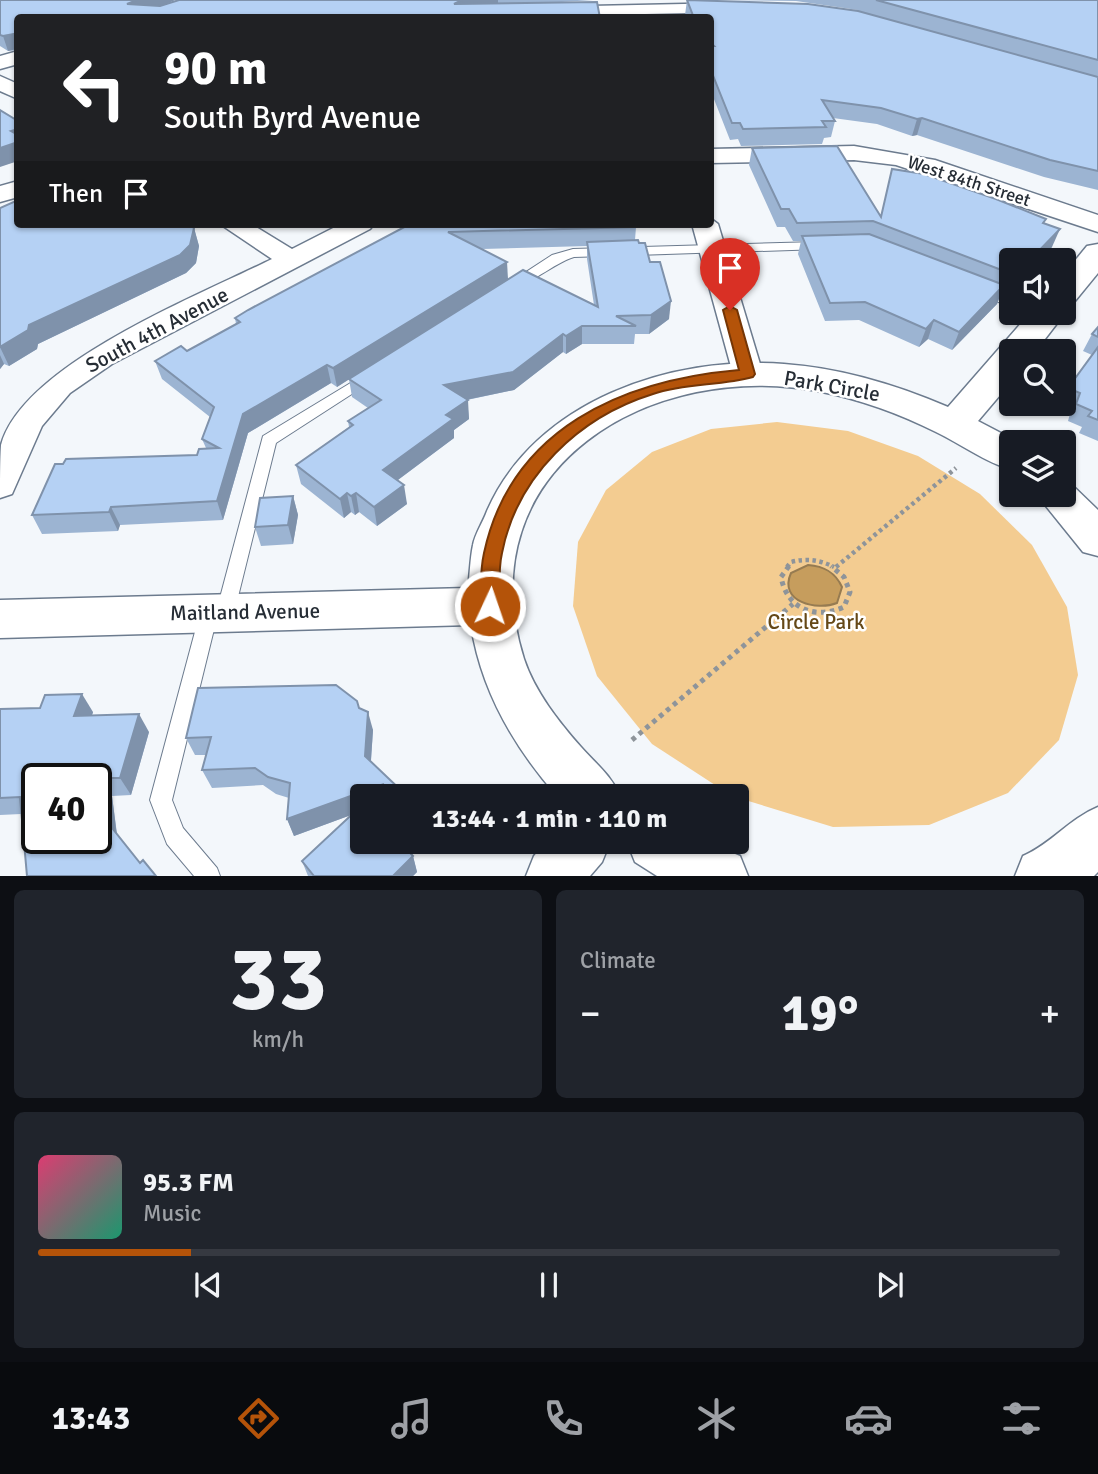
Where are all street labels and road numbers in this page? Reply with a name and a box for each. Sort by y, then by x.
street label: West 84th Street [905,151,1033,211]
street label: South 4th Avenue [81,281,233,379]
street label: Park Circle [782,365,882,407]
street label: Maitland Avenue [170,598,320,626]

